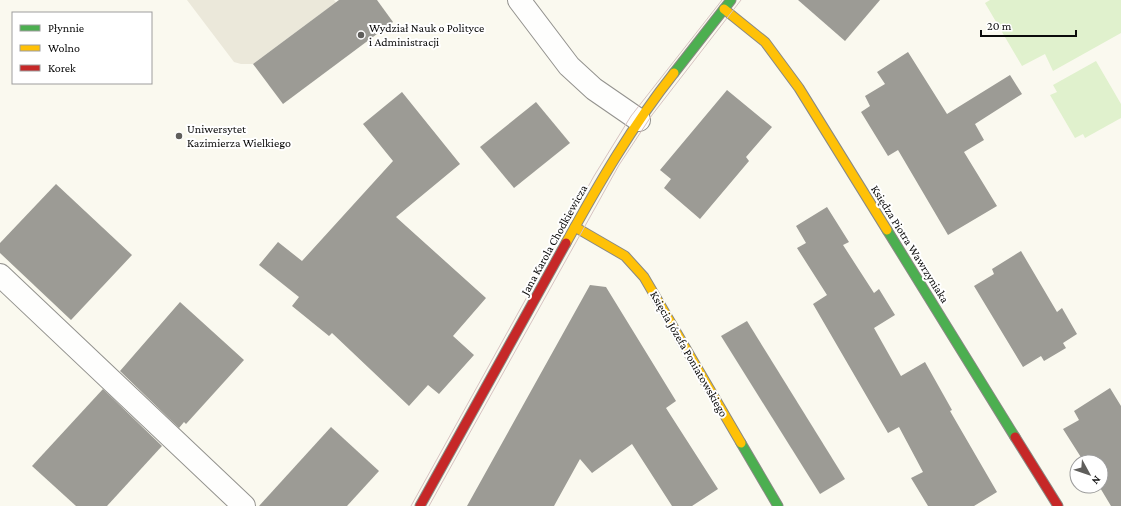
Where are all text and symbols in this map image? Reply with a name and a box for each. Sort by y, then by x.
legend [12,12,152,84]
scale bar [981,12,1076,38]
text: 20 m [987,19,1012,33]
text: Płynnie [48,21,84,35]
place label: Wydział Nauk o Polityce i Administracji [369,21,484,49]
marker: Wydział Nauk o Polityce i Administracji [356,30,366,40]
text: Wolno [48,41,80,55]
text: Korek [48,61,76,75]
place label: Uniwersytet Kazimierza Wielkiego [187,122,291,150]
marker: Uniwersytet Kazimierza Wielkiego [174,131,184,141]
street label: Jana Karola Chodkiewicza [517,182,590,299]
street label: Księdza Piotra Wawrzyniaka [868,183,952,306]
street label: Księcia Józefa Poniatowskiego [647,289,731,420]
north arrow [1069,454,1109,494]
text: N [1089,474,1104,488]

